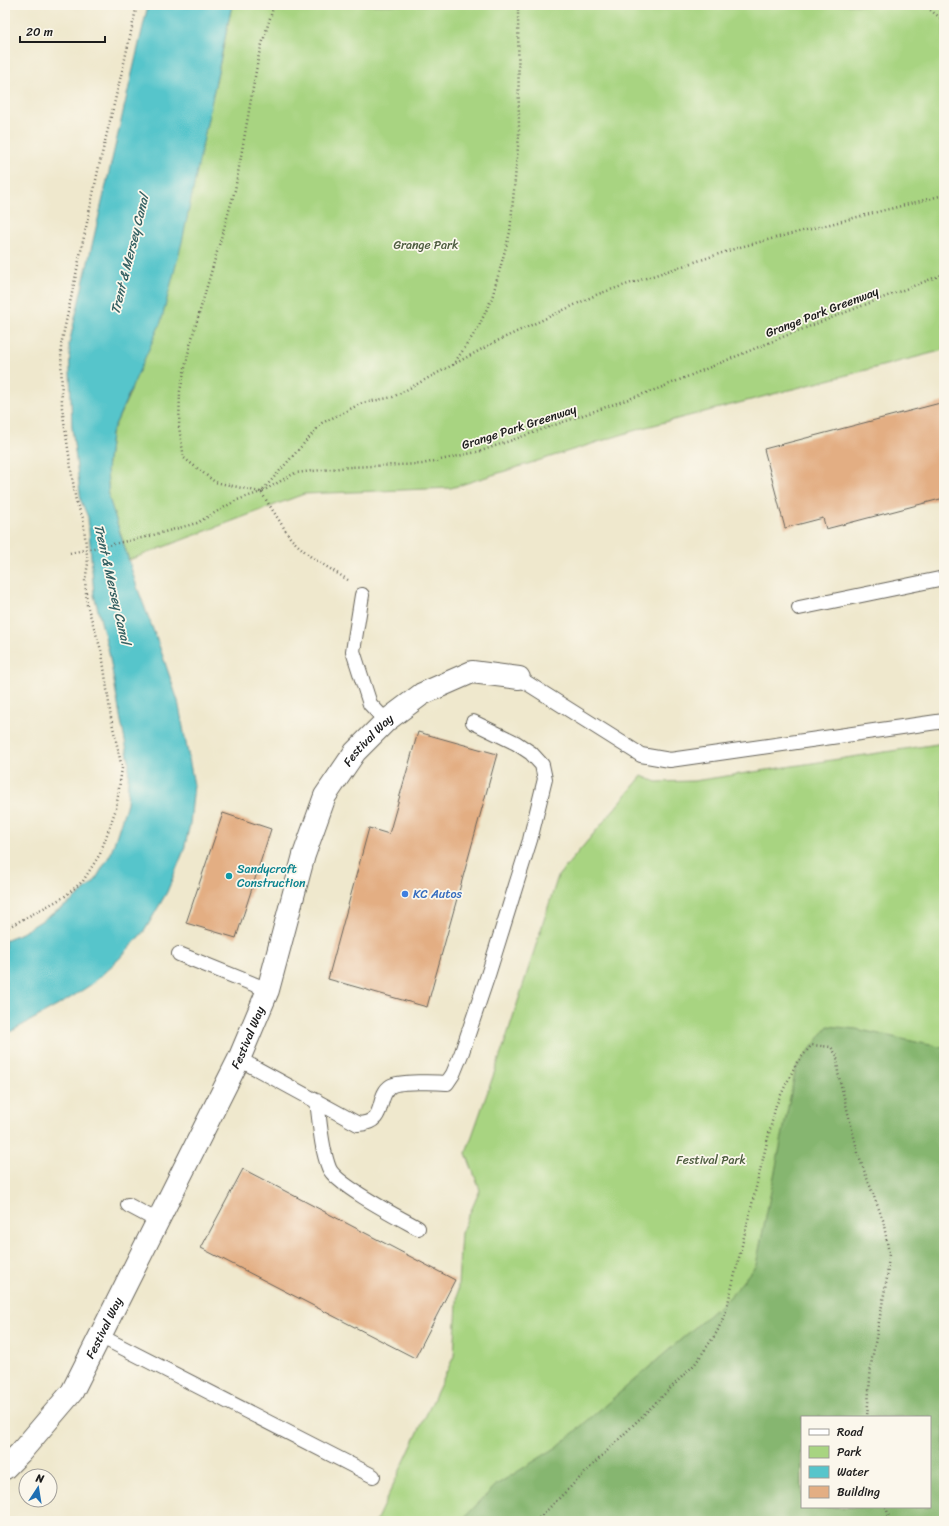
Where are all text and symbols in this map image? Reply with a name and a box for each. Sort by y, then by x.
scale bar [20,18,105,44]
text: 20 m [26,21,53,43]
water label: Trent & Mersey Canal [104,189,156,316]
park label: Grange Park [394,234,459,256]
street label: Grange Park Greenway [762,280,883,344]
street label: Grange Park Greenway [459,398,580,456]
water label: Trent & Mersey Canal [88,522,138,650]
street label: Festival Way [337,707,399,771]
place label: Sandycroft Construction [237,858,306,894]
marker: Sandycroft Construction [224,871,234,881]
place label: KC Autos [413,883,463,905]
marker: KC Autos [400,889,410,899]
street label: Festival Way [225,1002,271,1073]
park label: Festival Park [676,1149,746,1171]
street label: Festival Way [79,1293,129,1363]
legend [801,1416,931,1508]
text: Road [837,1421,864,1443]
text: Park [837,1441,862,1463]
text: Water [837,1461,870,1483]
north arrow [18,1468,58,1508]
text: N [33,1468,46,1489]
text: Building [837,1481,880,1503]

